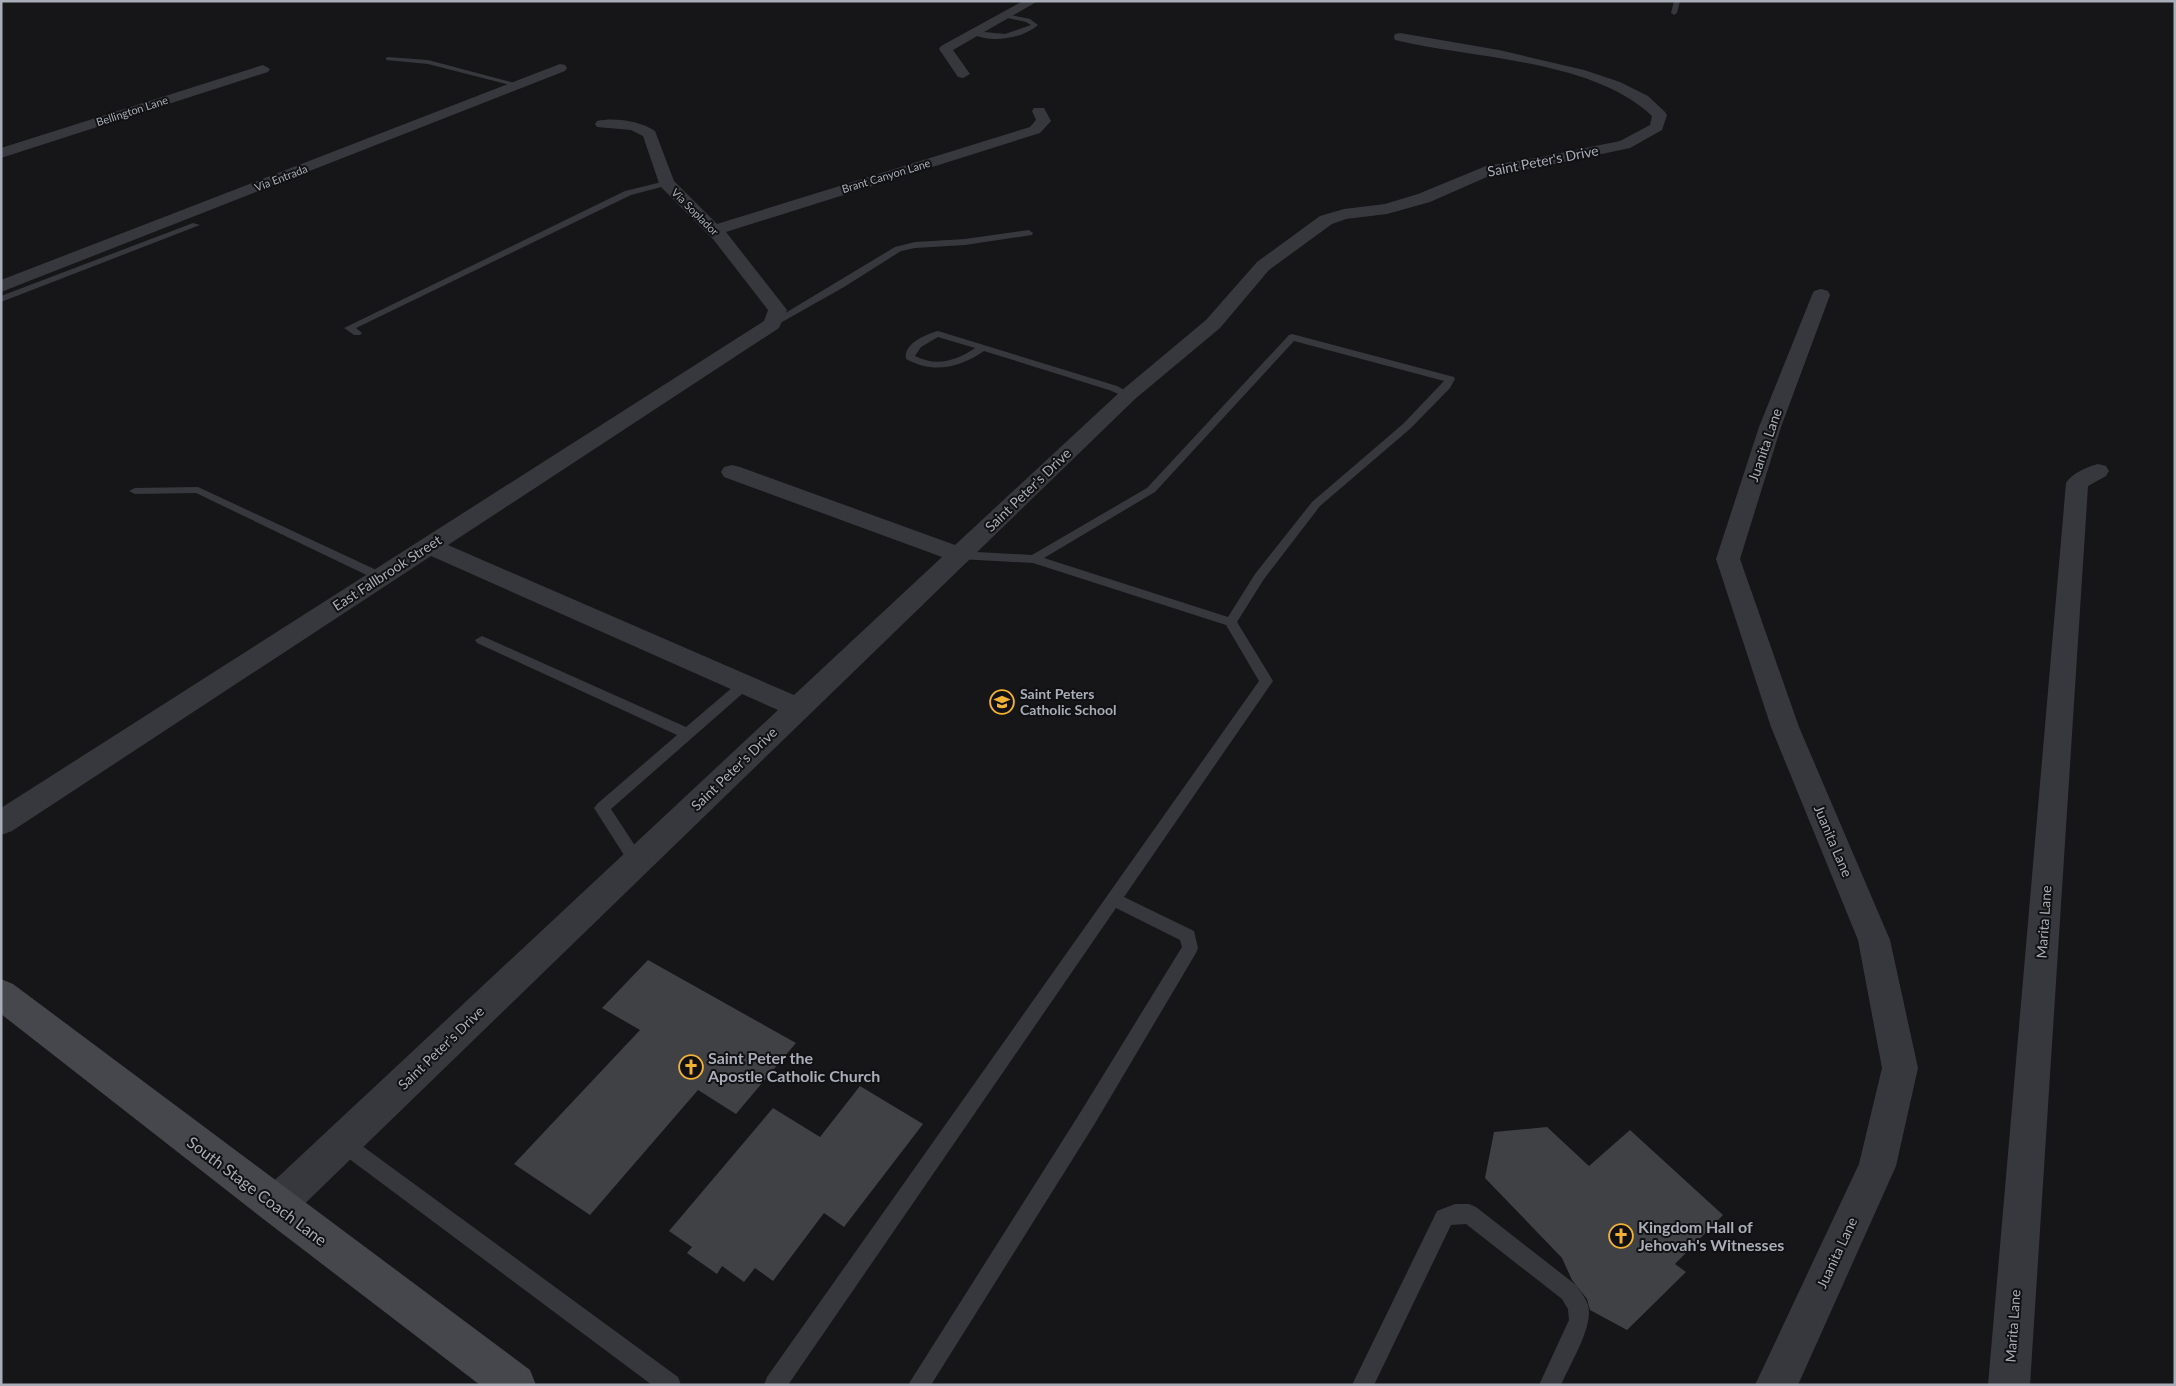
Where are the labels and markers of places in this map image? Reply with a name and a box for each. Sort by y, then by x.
place label: Saint Peters Catholic School [1020,685,1116,718]
school or university icon: Saint Peters Catholic School [989,689,1015,715]
place label: Saint Peter the Apostle Catholic Church [707,1048,880,1085]
church icon: Saint Peter the Apostle Catholic Church [678,1054,704,1080]
place label: Kingdom Hall of Jehovah's Witnesses [1638,1217,1784,1254]
church icon: Kingdom Hall of Jehovah's Witnesses [1608,1223,1634,1249]

